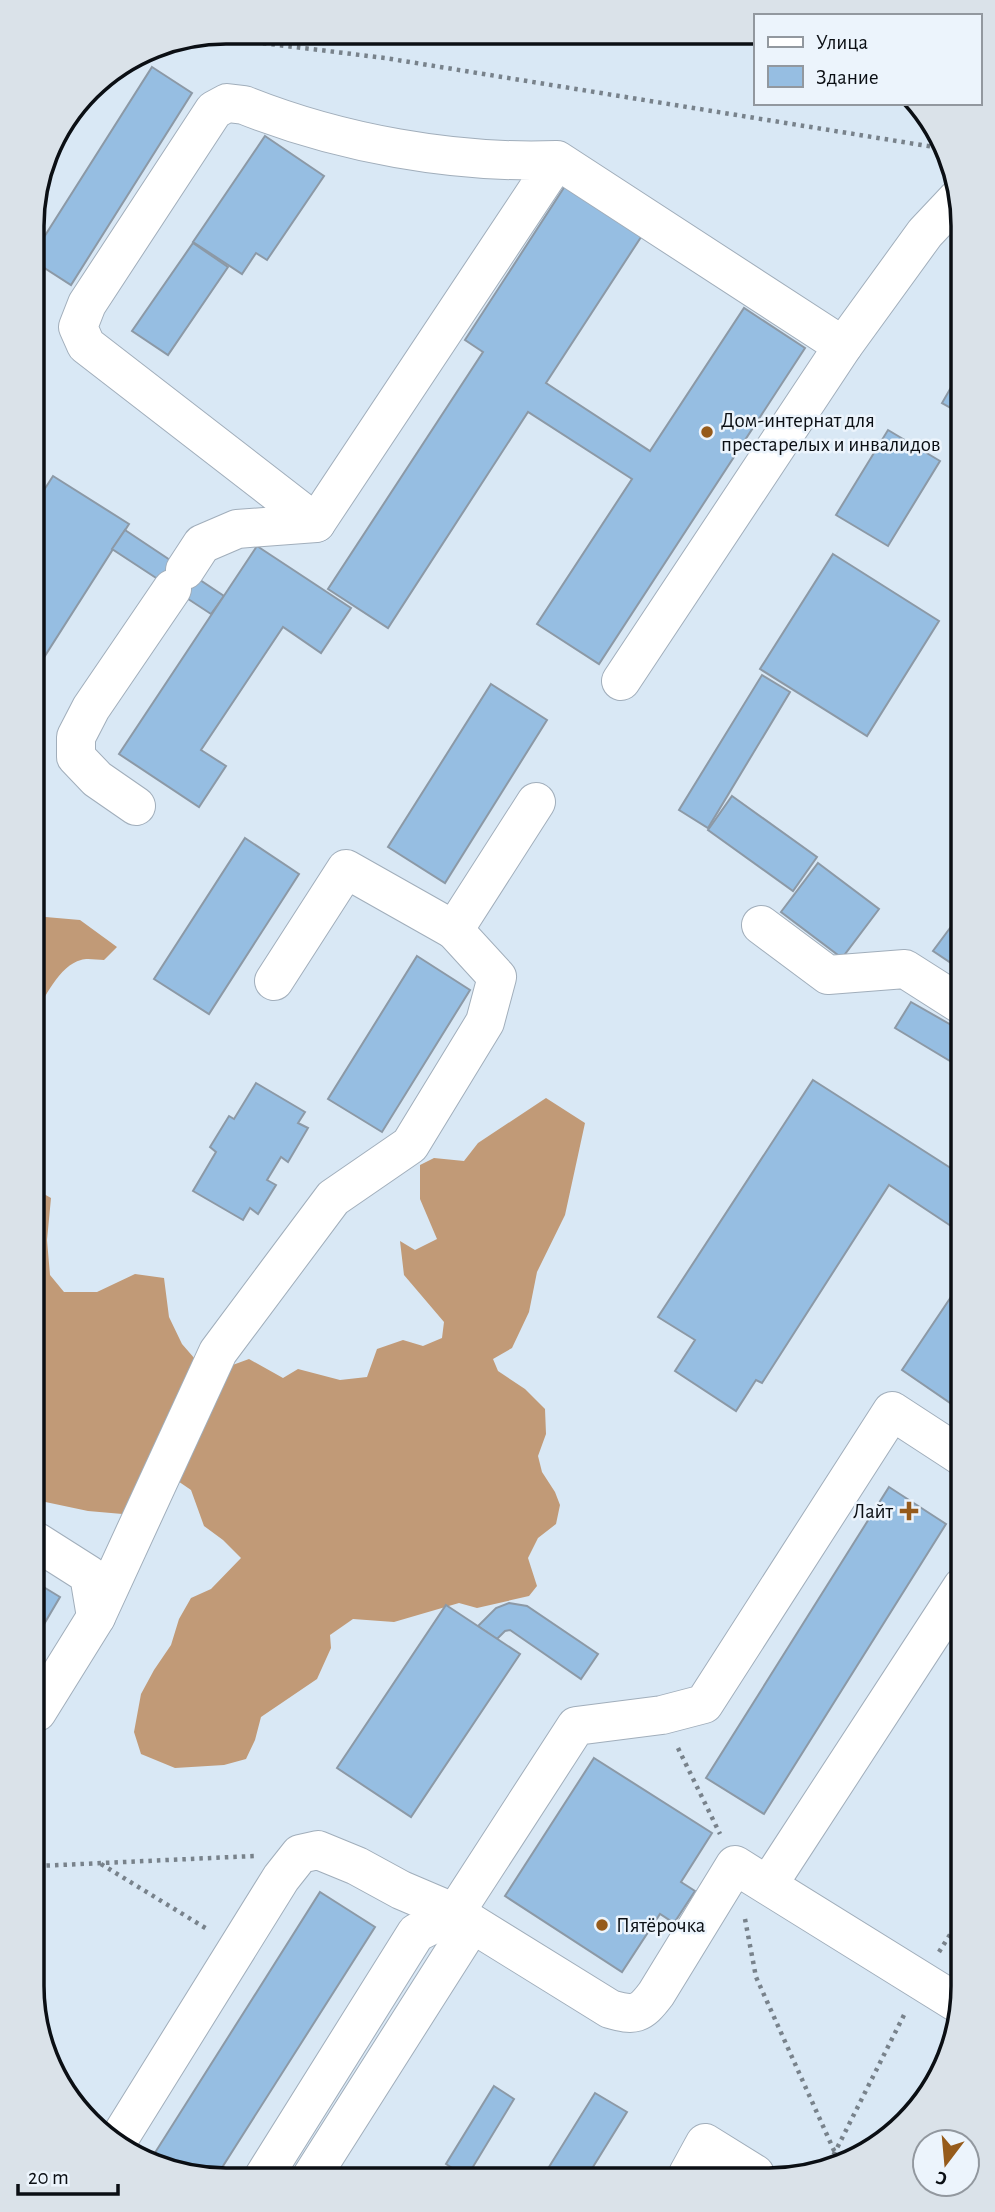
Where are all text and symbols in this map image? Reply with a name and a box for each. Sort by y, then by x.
legend [754,14,981,105]
text: Улица [816,32,869,53]
text: Здание [816,67,879,88]
place label: Дом-интернат для престарелых и инвалидов [721,410,940,455]
marker: Дом-интернат для престарелых и инвалидов [699,424,715,440]
place label: Лайт [853,1501,893,1522]
marker: Лайт [899,1501,919,1521]
place label: Пятёрочка [616,1915,706,1936]
marker: Пятёрочка [594,1917,610,1933]
north arrow [911,2128,981,2198]
scale bar [18,2152,117,2196]
text: 20 m [28,2167,69,2188]
text: С [934,2167,949,2188]

